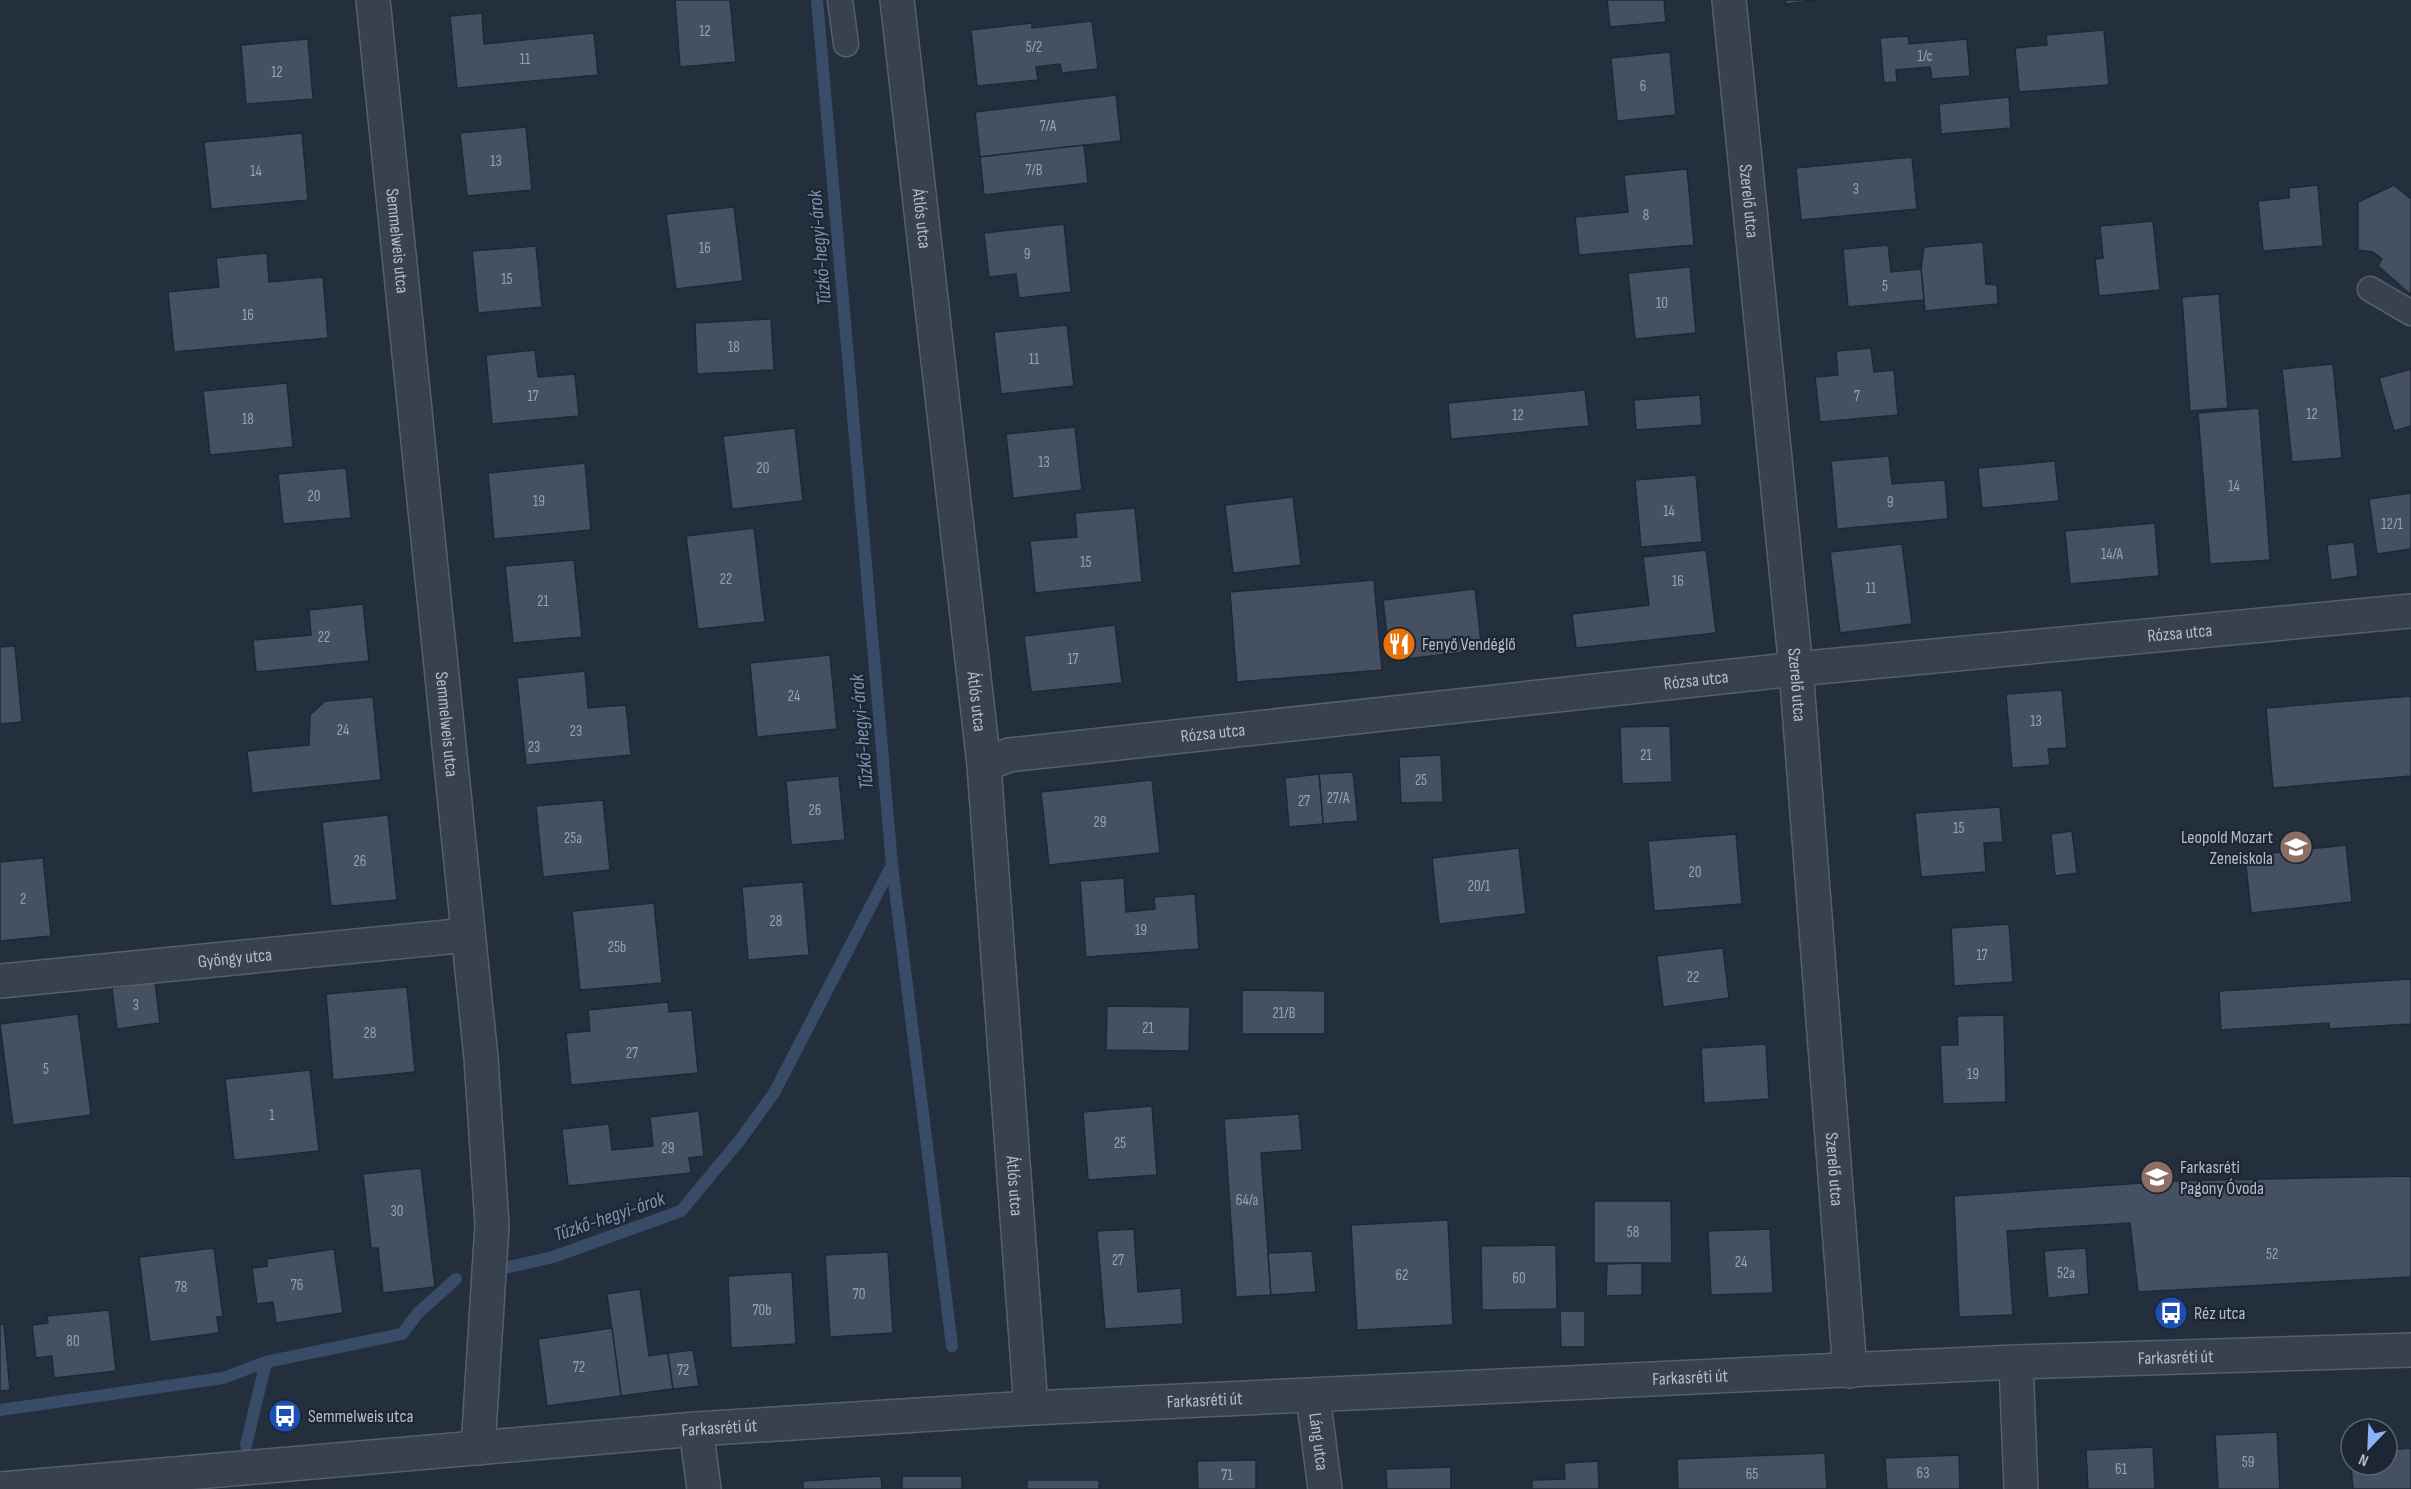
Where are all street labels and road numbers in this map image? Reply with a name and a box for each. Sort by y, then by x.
street label: Szerelő utca [1735,163,1763,239]
street label: Semmelweis utca [381,187,413,294]
street label: Átlós utca [907,187,935,250]
street label: Rózsa utca [2146,620,2213,647]
street label: Szerelő utca [1783,647,1810,722]
street label: Rózsa utca [1663,666,1730,694]
street label: Átlós utca [962,669,990,733]
street label: Semmelweis utca [431,671,462,778]
street label: Rózsa utca [1180,719,1246,747]
street label: Gyöngy utca [197,944,273,972]
street label: Szerelő utca [1821,1132,1847,1207]
street label: Átlós utca [1002,1154,1027,1217]
street label: Farkasréti út [2137,1346,2214,1369]
street label: Farkasréti út [1652,1365,1729,1390]
street label: Farkasréti út [1166,1388,1243,1413]
street label: Láng utca [1304,1411,1333,1472]
street label: Farkasréti út [681,1415,758,1441]

